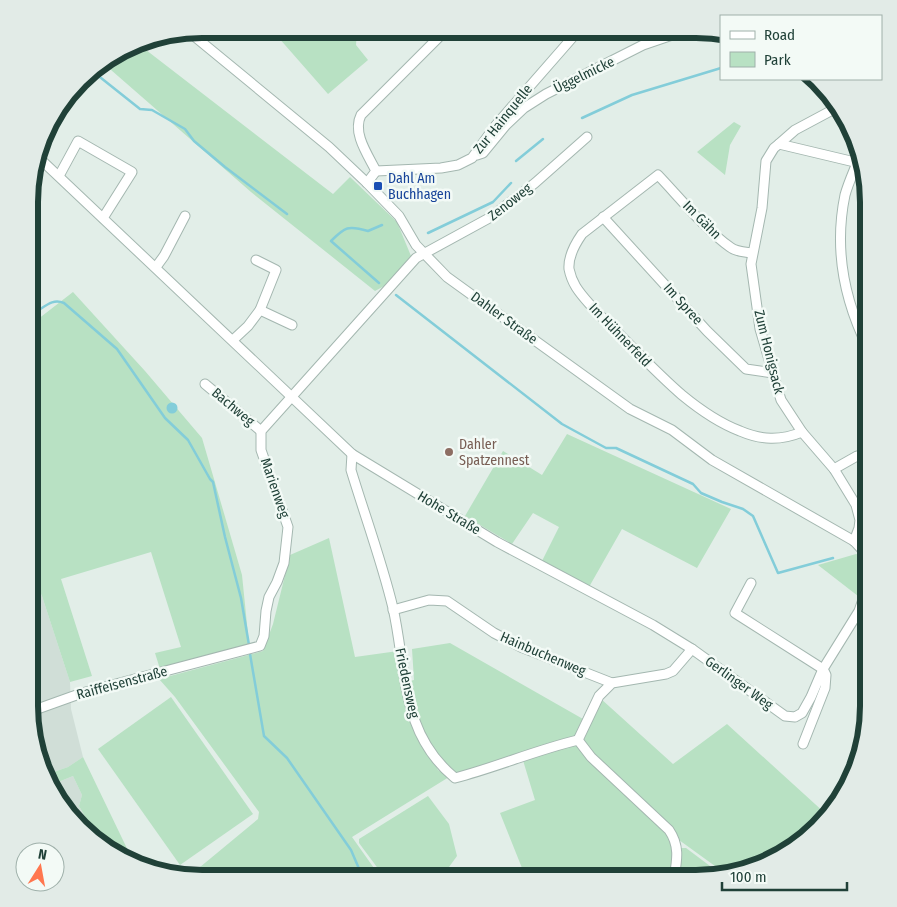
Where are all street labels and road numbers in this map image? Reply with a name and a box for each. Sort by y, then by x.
street label: Üggelmicke [550,52,617,97]
street label: Zur Hainquelle [470,81,536,157]
street label: Zenoweg [485,179,536,224]
street label: Im Gähn [679,197,725,243]
street label: Im Spree [660,280,706,328]
street label: Dahler Straße [467,288,541,348]
street label: Im Hühnerfeld [585,300,655,370]
street label: Zum Honigsack [750,308,788,396]
street label: Bachweg [208,384,258,430]
street label: Marienweg [257,456,293,521]
street label: Hohe Straße [414,488,484,539]
street label: Hainbuchenweg [498,628,589,680]
street label: Friedensweg [391,646,423,720]
street label: Gerlinger Weg [702,653,777,714]
street label: Raiffeisenstraße [75,663,169,703]

